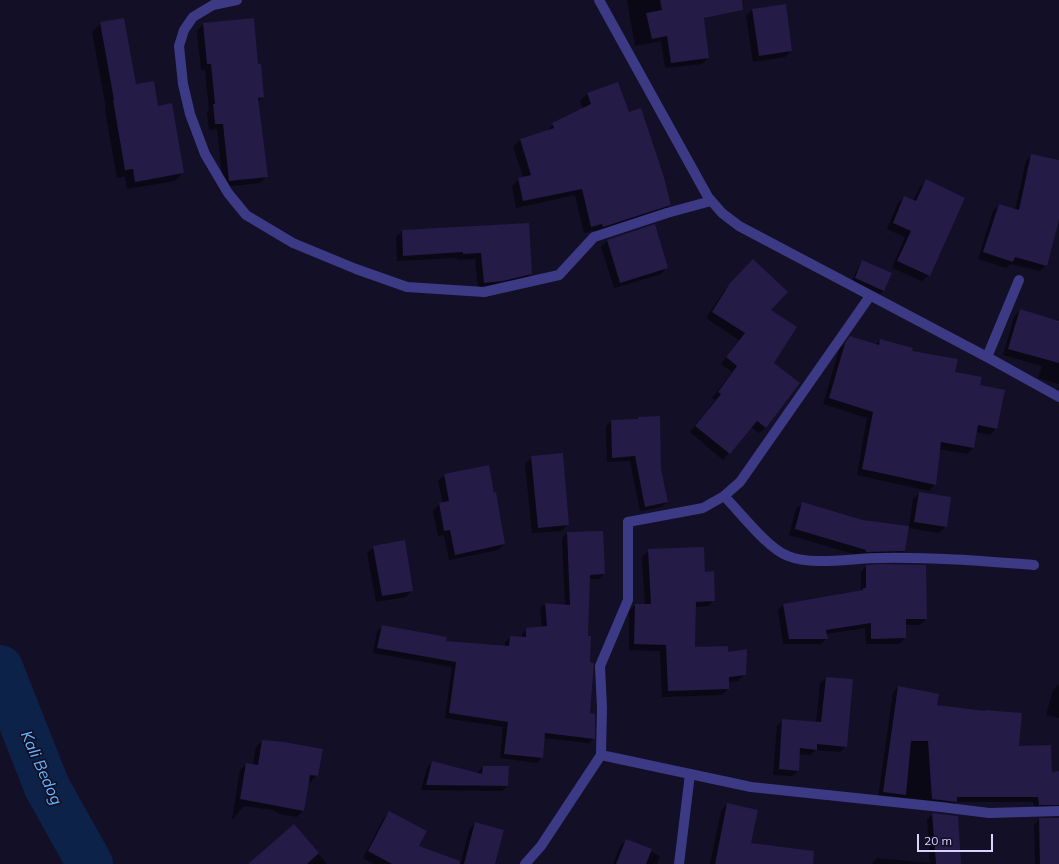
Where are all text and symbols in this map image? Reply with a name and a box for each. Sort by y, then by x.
water label: Kali Bedog [16,728,66,808]
scale bar [919,826,995,852]
text: 20 m [924,833,952,848]

